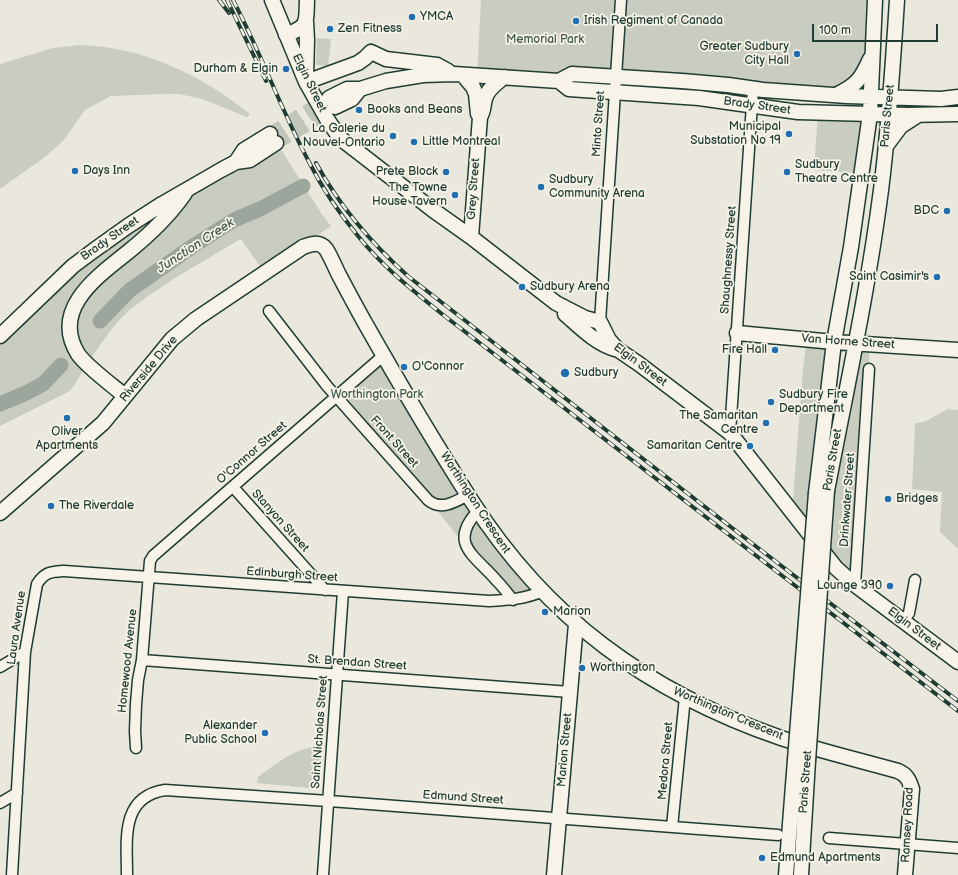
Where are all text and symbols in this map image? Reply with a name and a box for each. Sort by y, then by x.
place label: YMCA [420,10,453,24]
marker: YMCA [407,12,417,22]
place label: Irish Regiment of Canada [584,14,723,28]
marker: Irish Regiment of Canada [571,16,581,26]
scale bar [814,16,940,42]
place label: Zen Fitness [338,22,402,36]
text: 100 m [819,23,851,38]
marker: Zen Fitness [325,24,335,34]
park label: Memorial Park [506,33,584,47]
place label: Greater Sudbury City Hall [699,40,789,68]
marker: Greater Sudbury City Hall [792,49,802,59]
street label: Elgin Street [289,51,329,115]
place label: Durham & Elgin [193,62,278,76]
marker: Durham & Elgin [281,64,291,74]
street label: Paris Street [878,84,898,148]
street label: Minto Street [590,90,608,158]
street label: Brady Street [723,94,791,118]
place label: Books and Beans [367,103,462,117]
marker: Books and Beans [354,105,364,115]
place label: Municipal Substation No 19 [690,120,781,148]
place label: La Galerie du Nouvel-Ontario [303,122,385,150]
marker: Municipal Substation No 19 [784,129,794,139]
marker: La Galerie du Nouvel-Ontario [388,131,398,141]
place label: Little Montreal [422,135,500,149]
marker: Little Montreal [409,137,419,147]
street label: Grey Street [465,158,483,220]
place label: Sudbury Theatre Centre [795,158,878,186]
place label: Days Inn [83,164,130,178]
place label: Prete Block [376,165,438,179]
marker: Days Inn [70,166,80,176]
marker: Prete Block [441,167,451,177]
marker: Sudbury Theatre Centre [782,167,792,177]
place label: Sudbury Community Arena [549,173,645,201]
place label: The Towne House Tavern [372,181,447,209]
marker: Sudbury Community Arena [536,182,546,192]
marker: The Towne House Tavern [450,190,460,200]
place label: BDC [914,204,939,218]
street label: Shaughnessy Street [718,205,740,315]
marker: BDC [942,206,952,216]
street label: Brady Street [78,214,142,264]
water label: Junction Creek [155,215,237,277]
place label: Saint Casimir's [849,270,929,284]
marker: Saint Casimir's [932,272,942,282]
place label: Sudbury Arena [530,280,610,294]
marker: Sudbury Arena [517,282,527,292]
street label: Van Horne Street [801,332,895,352]
street label: Riverside Drive [117,333,181,405]
street label: Elgin Street [610,340,670,390]
place label: Fire Hall [722,343,767,357]
marker: Fire Hall [770,345,780,355]
place label: O'Connor [412,360,464,374]
marker: O'Connor [399,362,409,372]
place label: Sudbury [574,366,618,380]
marker: Sudbury [559,367,571,379]
park label: Worthington Park [331,388,423,402]
place label: Sudbury Fire Department [779,388,848,416]
marker: Sudbury Fire Department [766,397,776,407]
place label: The Samaritan Centre [679,409,758,437]
marker: Oliver Apartments [62,413,72,423]
street label: Front Street [367,413,421,471]
marker: The Samaritan Centre [761,418,771,428]
street label: O'Connor Street [214,419,290,487]
place label: Oliver Apartments [36,425,98,453]
street label: Paris Street [820,428,846,492]
place label: Samaritan Centre [647,439,742,453]
marker: Samaritan Centre [745,441,755,451]
street label: Worthington Crescent [437,450,513,556]
street label: Drinkwater Street [838,452,858,548]
street label: Stanyon Street [248,487,312,555]
place label: Bridges [896,492,938,506]
marker: Bridges [883,494,893,504]
place label: The Riverdale [59,499,134,513]
marker: The Riverdale [46,501,56,511]
street label: Edinburgh Street [246,565,338,585]
place label: Lounge 390 [817,579,882,593]
marker: Lounge 390 [885,581,895,591]
street label: Laura Avenue [5,590,29,666]
street label: Elgin Street [884,604,944,654]
place label: Marion [553,605,591,619]
marker: Marion [540,607,550,617]
street label: Homewood Avenue [115,608,141,714]
street label: St. Brendan Street [307,652,407,674]
place label: Worthington [590,661,655,675]
marker: Worthington [577,663,587,673]
street label: Saint Nicholas Street [309,675,331,789]
street label: Worthington Crescent [671,684,785,744]
street label: Marion Street [555,712,575,788]
place label: Alexander Public School [184,719,257,747]
street label: Medora Street [655,721,677,801]
marker: Alexander Public School [260,728,270,738]
street label: Paris Street [797,750,815,814]
street label: Ramsey Road [899,787,917,863]
street label: Edmund Street [422,788,504,808]
place label: Edmund Apartments [770,851,881,865]
marker: Edmund Apartments [757,853,767,863]

